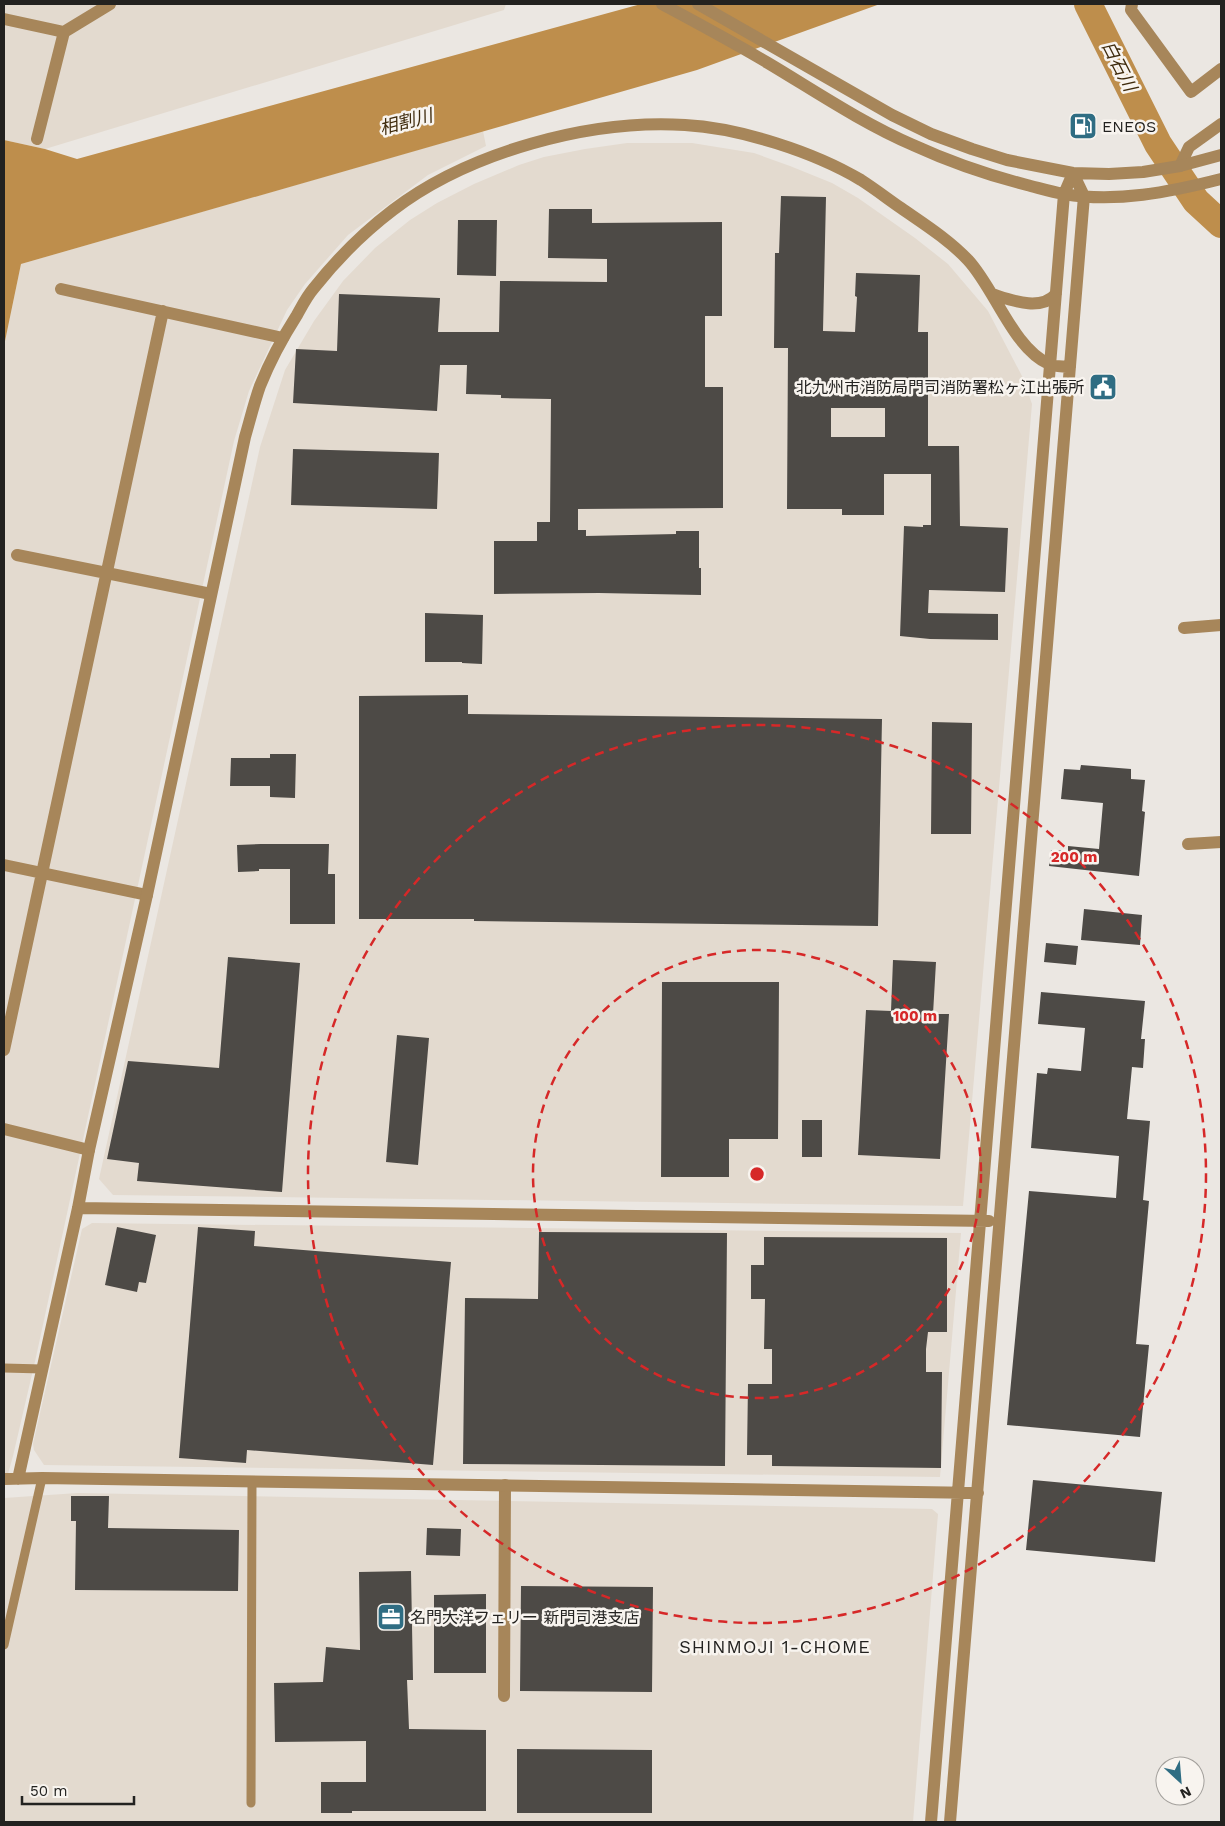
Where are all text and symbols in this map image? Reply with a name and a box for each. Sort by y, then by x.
water label: 白石川 [1098,37,1142,96]
water label: 相割川 [377,104,437,139]
fuel station icon: ENEOS [1068,111,1098,141]
place label: ENEOS [1102,117,1156,136]
public building icon: 北九州市消防局門司消防署松ヶ江出張所 [1088,372,1118,402]
place label: 北九州市消防局門司消防署松ヶ江出張所 [796,378,1084,397]
text: 200 m [1051,848,1097,866]
text: 100 m [893,1007,937,1025]
centre of rings [748,1165,766,1183]
office icon: 名門大洋フェリー 新門司港支店 [376,1602,406,1632]
place label: 名門大洋フェリー 新門司港支店 [410,1608,639,1627]
district label: SHINMOJI 1-CHOME [679,1636,871,1657]
north arrow [1155,1756,1205,1806]
scale bar [22,1774,135,1806]
text: 50 m [30,1782,67,1800]
text: N [1178,1783,1194,1802]

